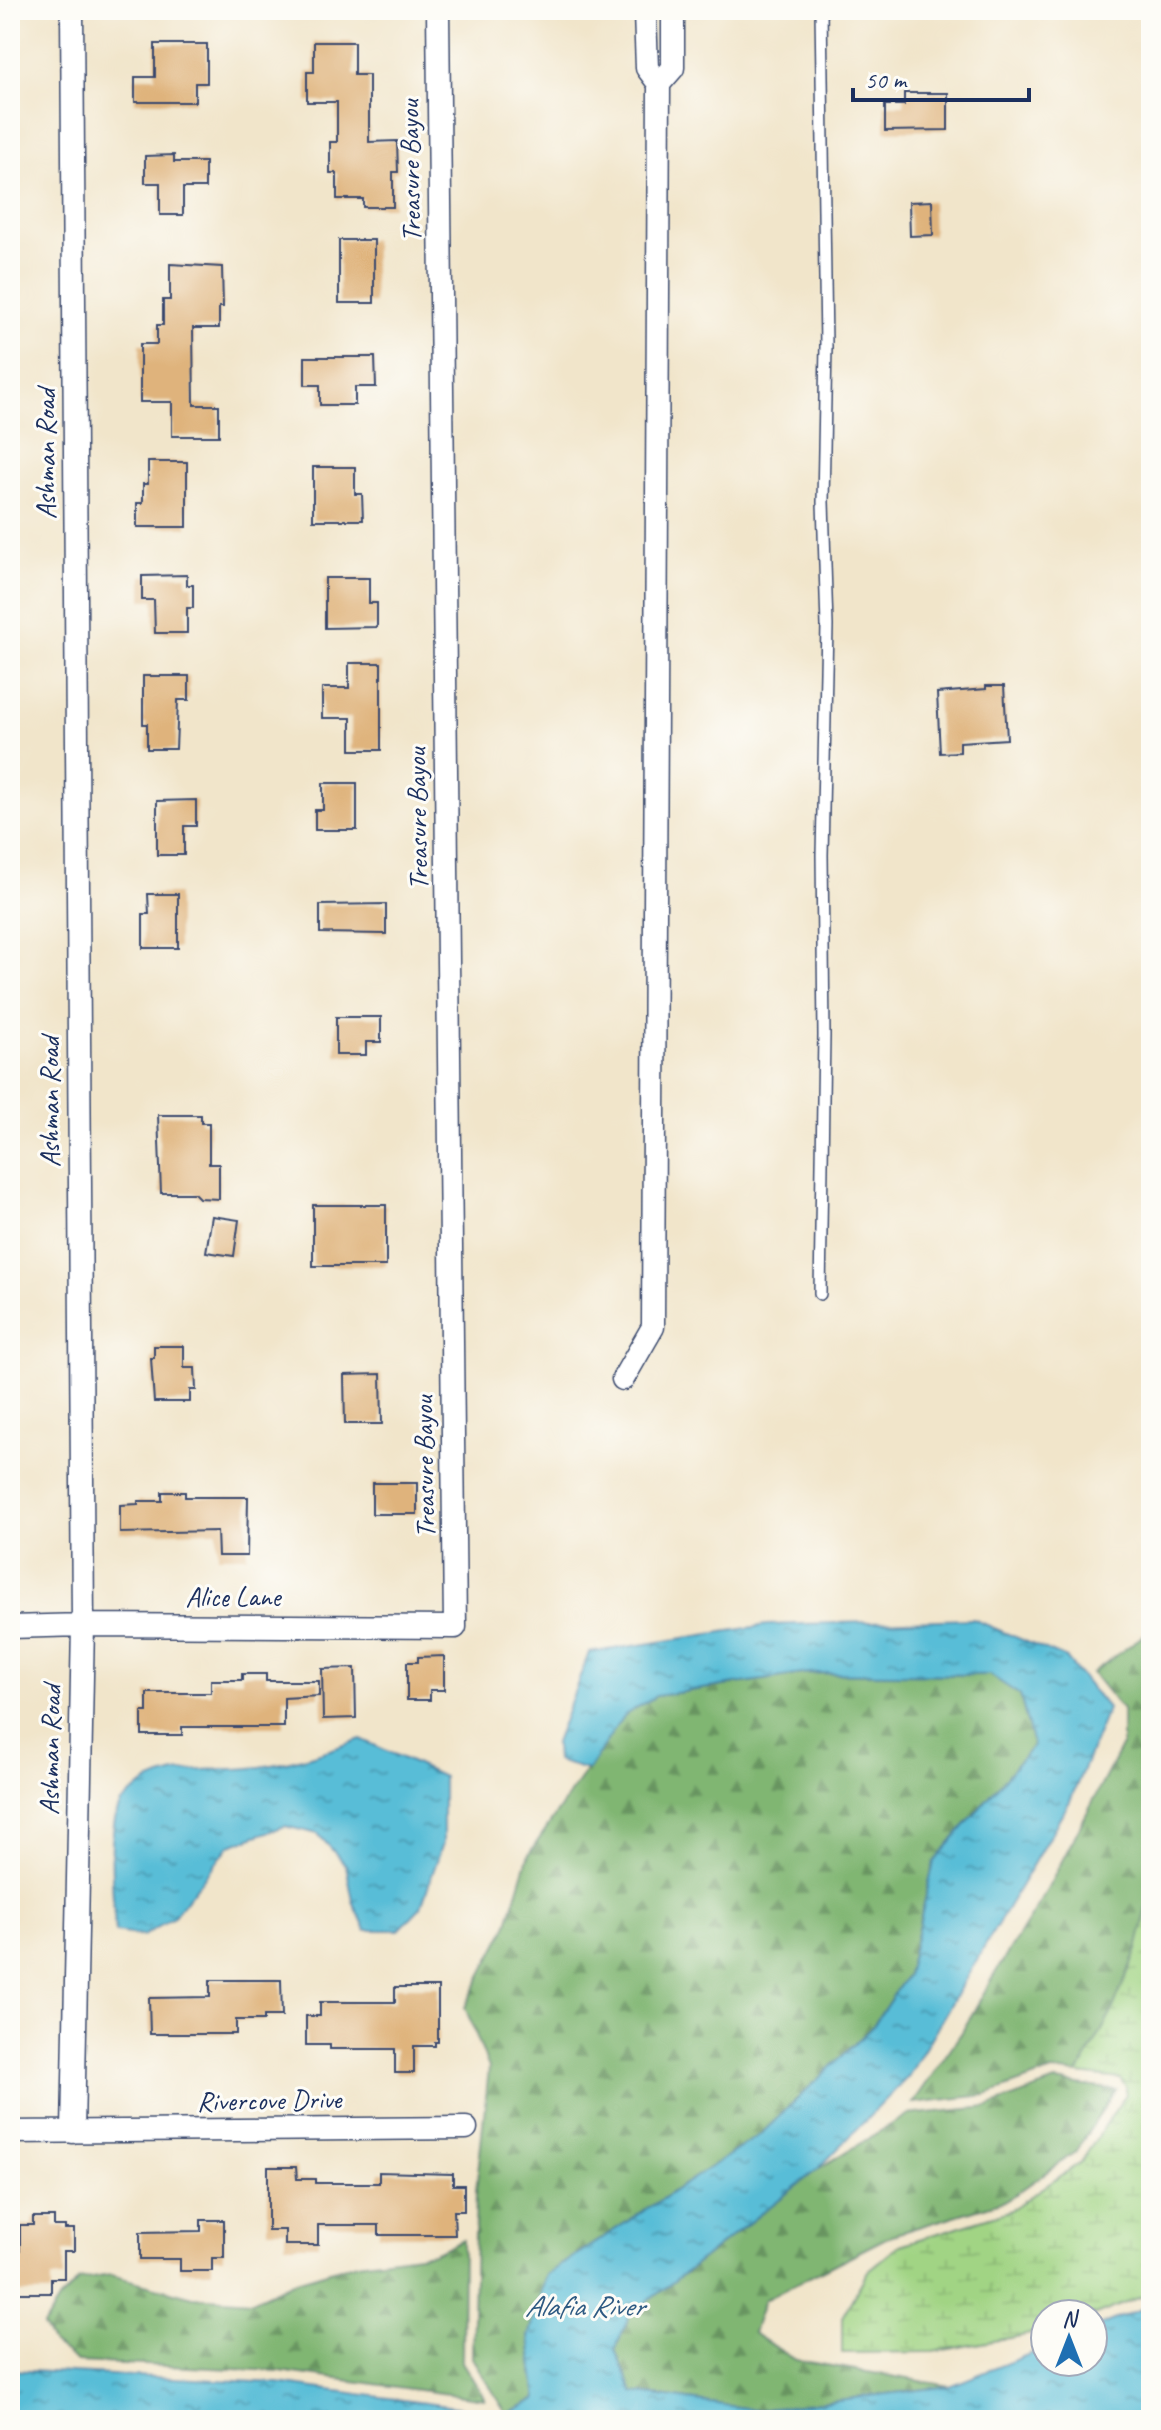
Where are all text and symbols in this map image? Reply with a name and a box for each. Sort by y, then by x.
scale bar [853,52,1029,102]
text: 50 m [865,65,908,95]
street label: Treasure Bayou [391,98,429,243]
street label: Ashman Road [28,385,63,519]
street label: Treasure Bayou [398,746,436,891]
street label: Ashman Road [32,1033,67,1167]
street label: Treasure Bayou [405,1394,443,1539]
street label: Alice Lane [186,1579,282,1614]
street label: Ashman Road [31,1680,69,1816]
street label: Rivercove Drive [197,2081,343,2119]
water label: Alafia River [525,2287,647,2325]
north arrow [1029,2298,1109,2378]
text: N [1062,2305,1079,2333]

